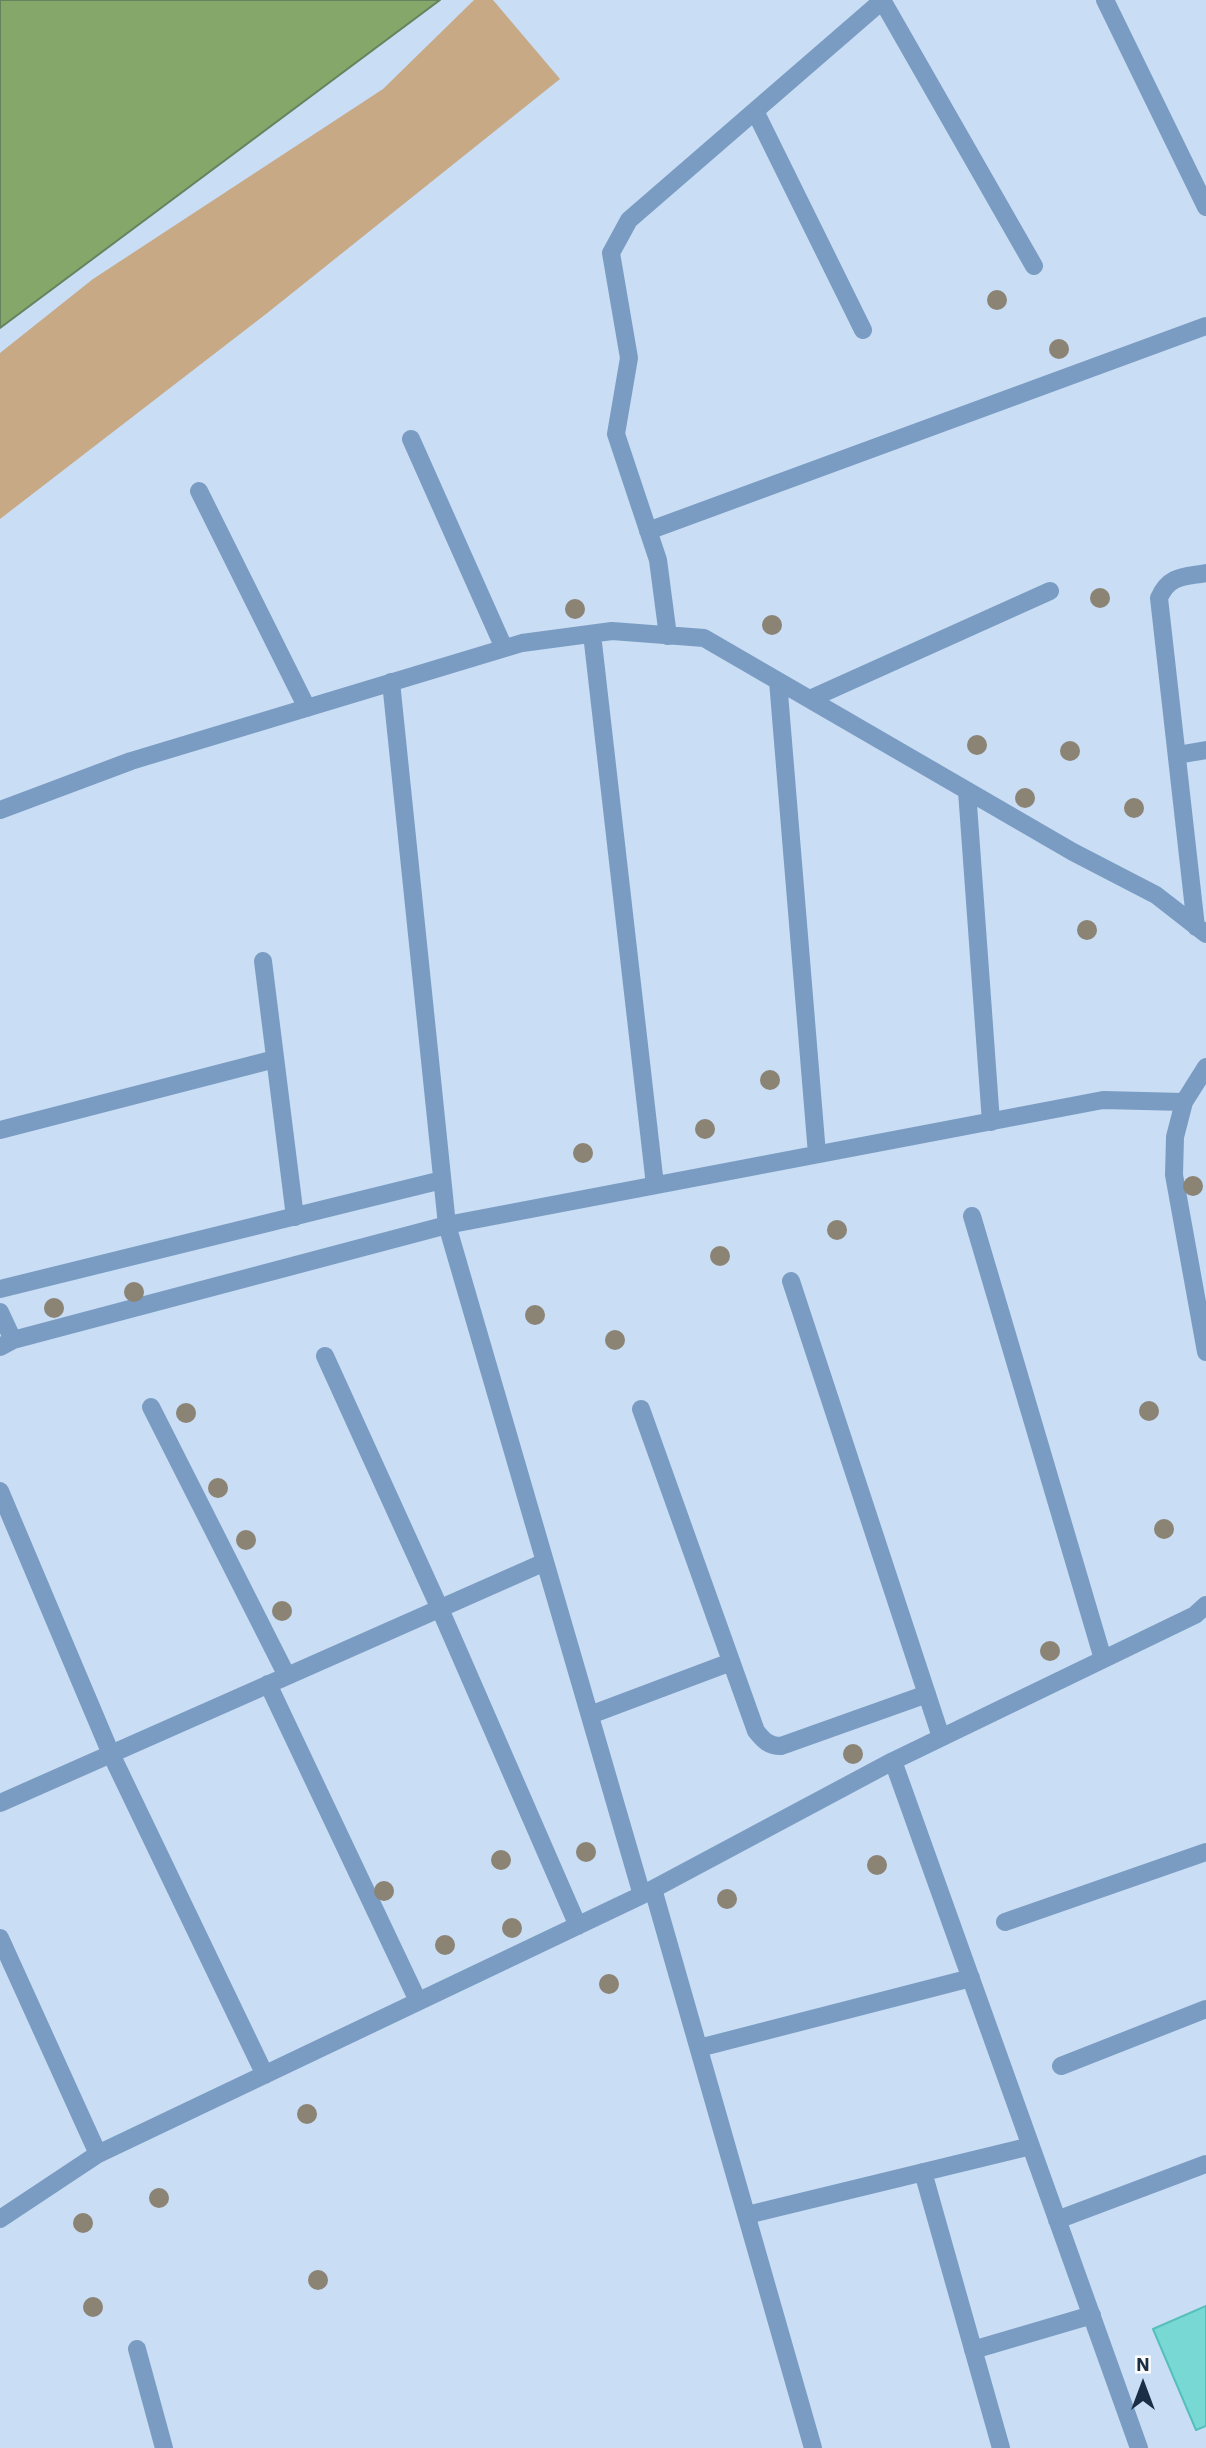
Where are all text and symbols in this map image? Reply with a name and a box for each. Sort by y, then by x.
north arrow [1108,2350,1178,2420]
text: N [1136,2352,1150,2376]

